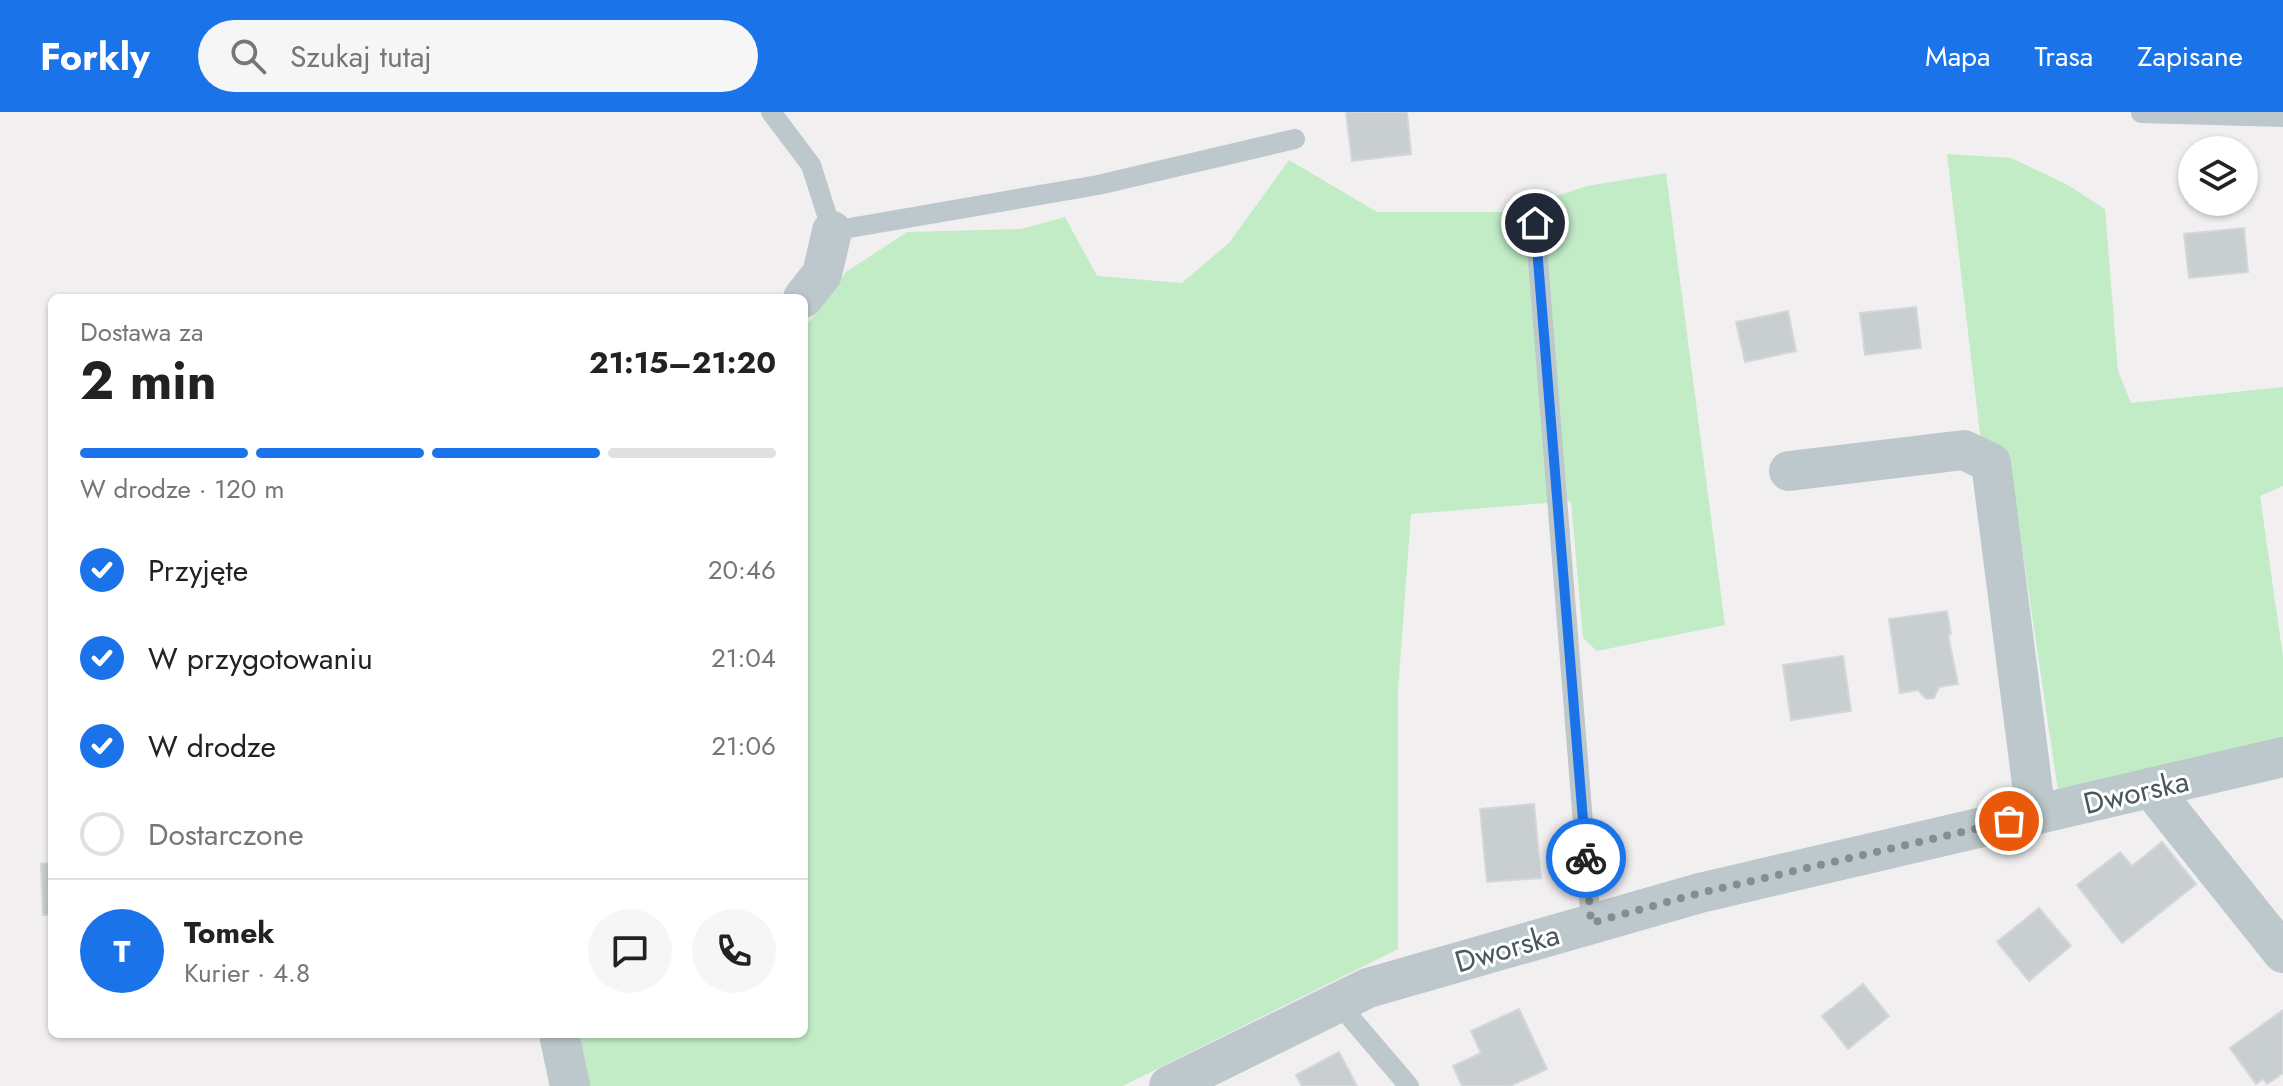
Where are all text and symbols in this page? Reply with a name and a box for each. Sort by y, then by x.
search box [198,20,758,92]
text: Forkly [40,29,150,84]
icon: search [226,34,270,78]
text: Szukaj tutaj [290,35,432,78]
text: Mapa [1925,36,1991,77]
text: Trasa [2035,36,2093,77]
text: Zapisane [2137,36,2243,77]
map controls [2178,136,2258,216]
button: layers [2178,136,2258,216]
pin [1501,189,1569,257]
icon: home [1513,201,1557,245]
text: Dostawa za [80,313,203,351]
text: 21:15–21:20 [589,341,776,384]
text: 2 min [80,343,217,419]
text: W drodze · 120 m [80,470,284,508]
icon: check [80,548,124,592]
text: Przyjęte [148,549,248,592]
text: 20:46 [708,551,776,589]
icon: check [80,636,124,680]
text: W przygotowaniu [148,637,373,680]
text: 21:04 [711,639,776,677]
icon: check [80,724,124,768]
text: W drodze [148,725,276,768]
text: 21:06 [711,727,776,765]
street label: Dworska [2079,759,2193,825]
pin [1975,787,2043,855]
icon: bag [1987,799,2031,843]
text: Dostarczone [148,813,304,856]
courier [1546,818,1626,898]
icon: bike [1564,836,1608,880]
button: chat [588,909,672,993]
button: phone [692,909,776,993]
text: Tomek [184,911,275,954]
street label: Dworska [1450,913,1564,983]
text: T [114,930,130,973]
text: Kurier · 4.8 [184,954,310,992]

